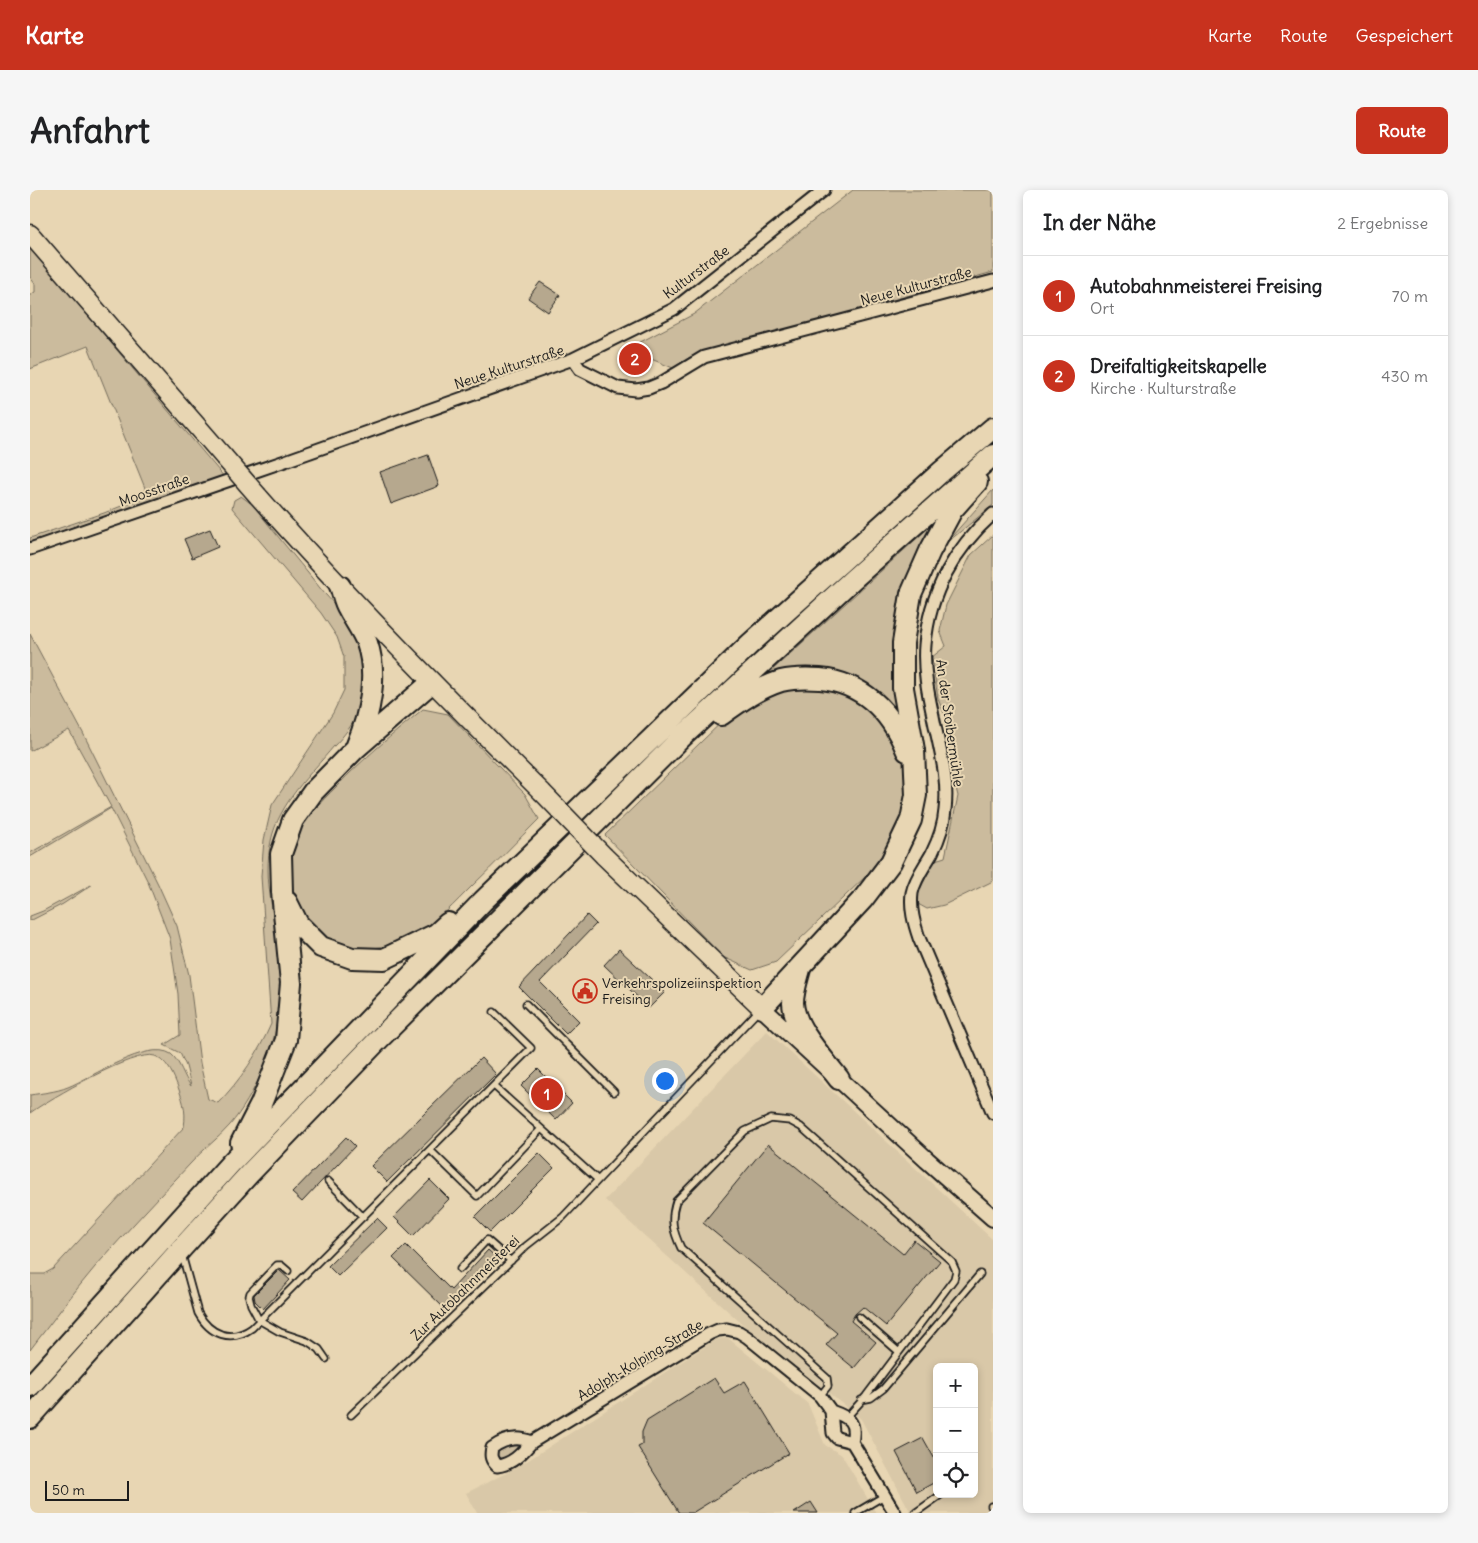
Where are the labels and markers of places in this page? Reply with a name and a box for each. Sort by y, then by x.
pin: 2 [619,340,651,378]
place label: Verkehrspolizeiinspektion Freising [602,974,762,1008]
public building icon: Verkehrspolizeiinspektion Freising [572,978,598,1004]
pin: 1 [531,1075,563,1113]

